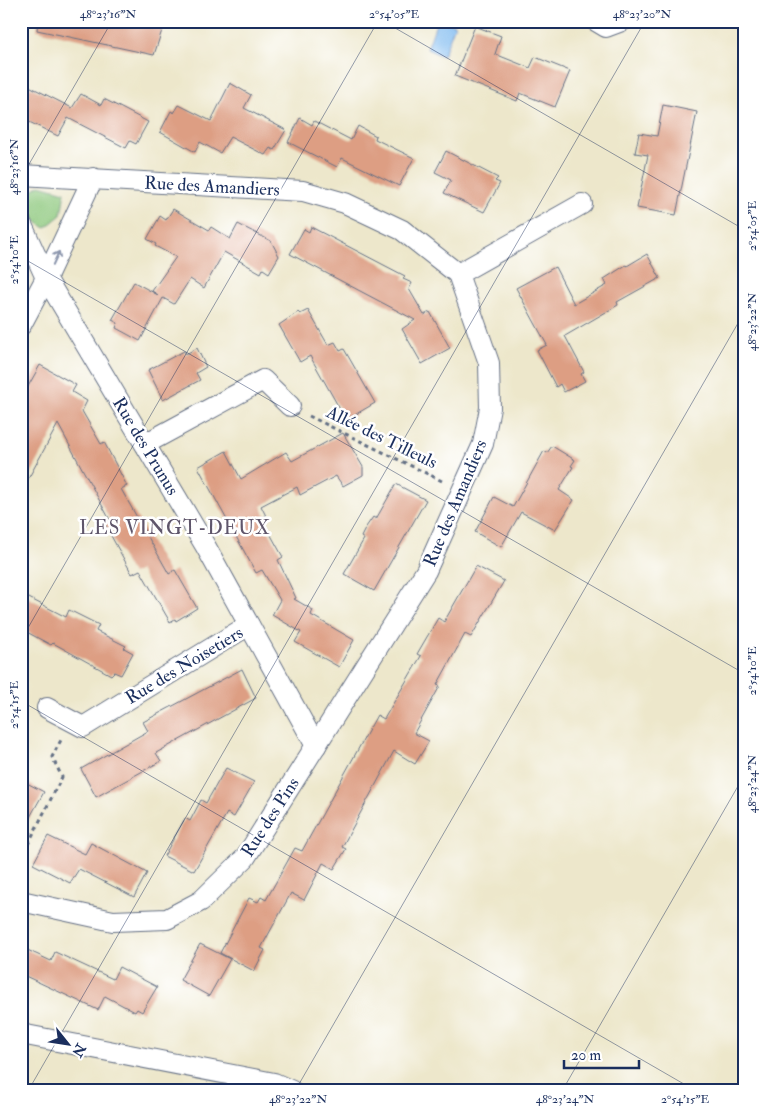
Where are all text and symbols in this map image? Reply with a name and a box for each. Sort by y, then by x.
text: 48°23'16"N [80,7,136,22]
text: 2°54'05"E [369,7,419,22]
text: 48°23'20"N [613,7,671,22]
text: 48°23'16"N [7,139,22,195]
street label: Rue des Amandiers [144,171,280,202]
text: 2°54'05"E [745,201,760,251]
text: 2°54'10"E [7,235,22,285]
one-way arrow [52,251,61,266]
text: 48°23'22"N [745,293,760,351]
street label: Rue des Prunus [107,393,184,500]
street label: Allée des Tilleuls [322,400,441,474]
street label: Rue des Amandiers [418,436,493,570]
district label: LES VINGT-DEUX [79,516,271,540]
street label: Rue des Noisetiers [121,621,247,710]
text: 2°54'10"E [745,646,760,696]
text: 2°54'15"E [7,681,22,729]
text: 48°23'24"N [745,754,760,813]
street label: Rue des Pins [236,773,305,861]
north arrow [42,1020,92,1070]
scale bar [564,1037,638,1069]
text: N [68,1040,90,1060]
text: 20 m [571,1046,601,1065]
text: 48°23'22"N [269,1092,327,1107]
text: 48°23'24"N [536,1092,595,1107]
text: 2°54'15"E [661,1092,709,1107]

